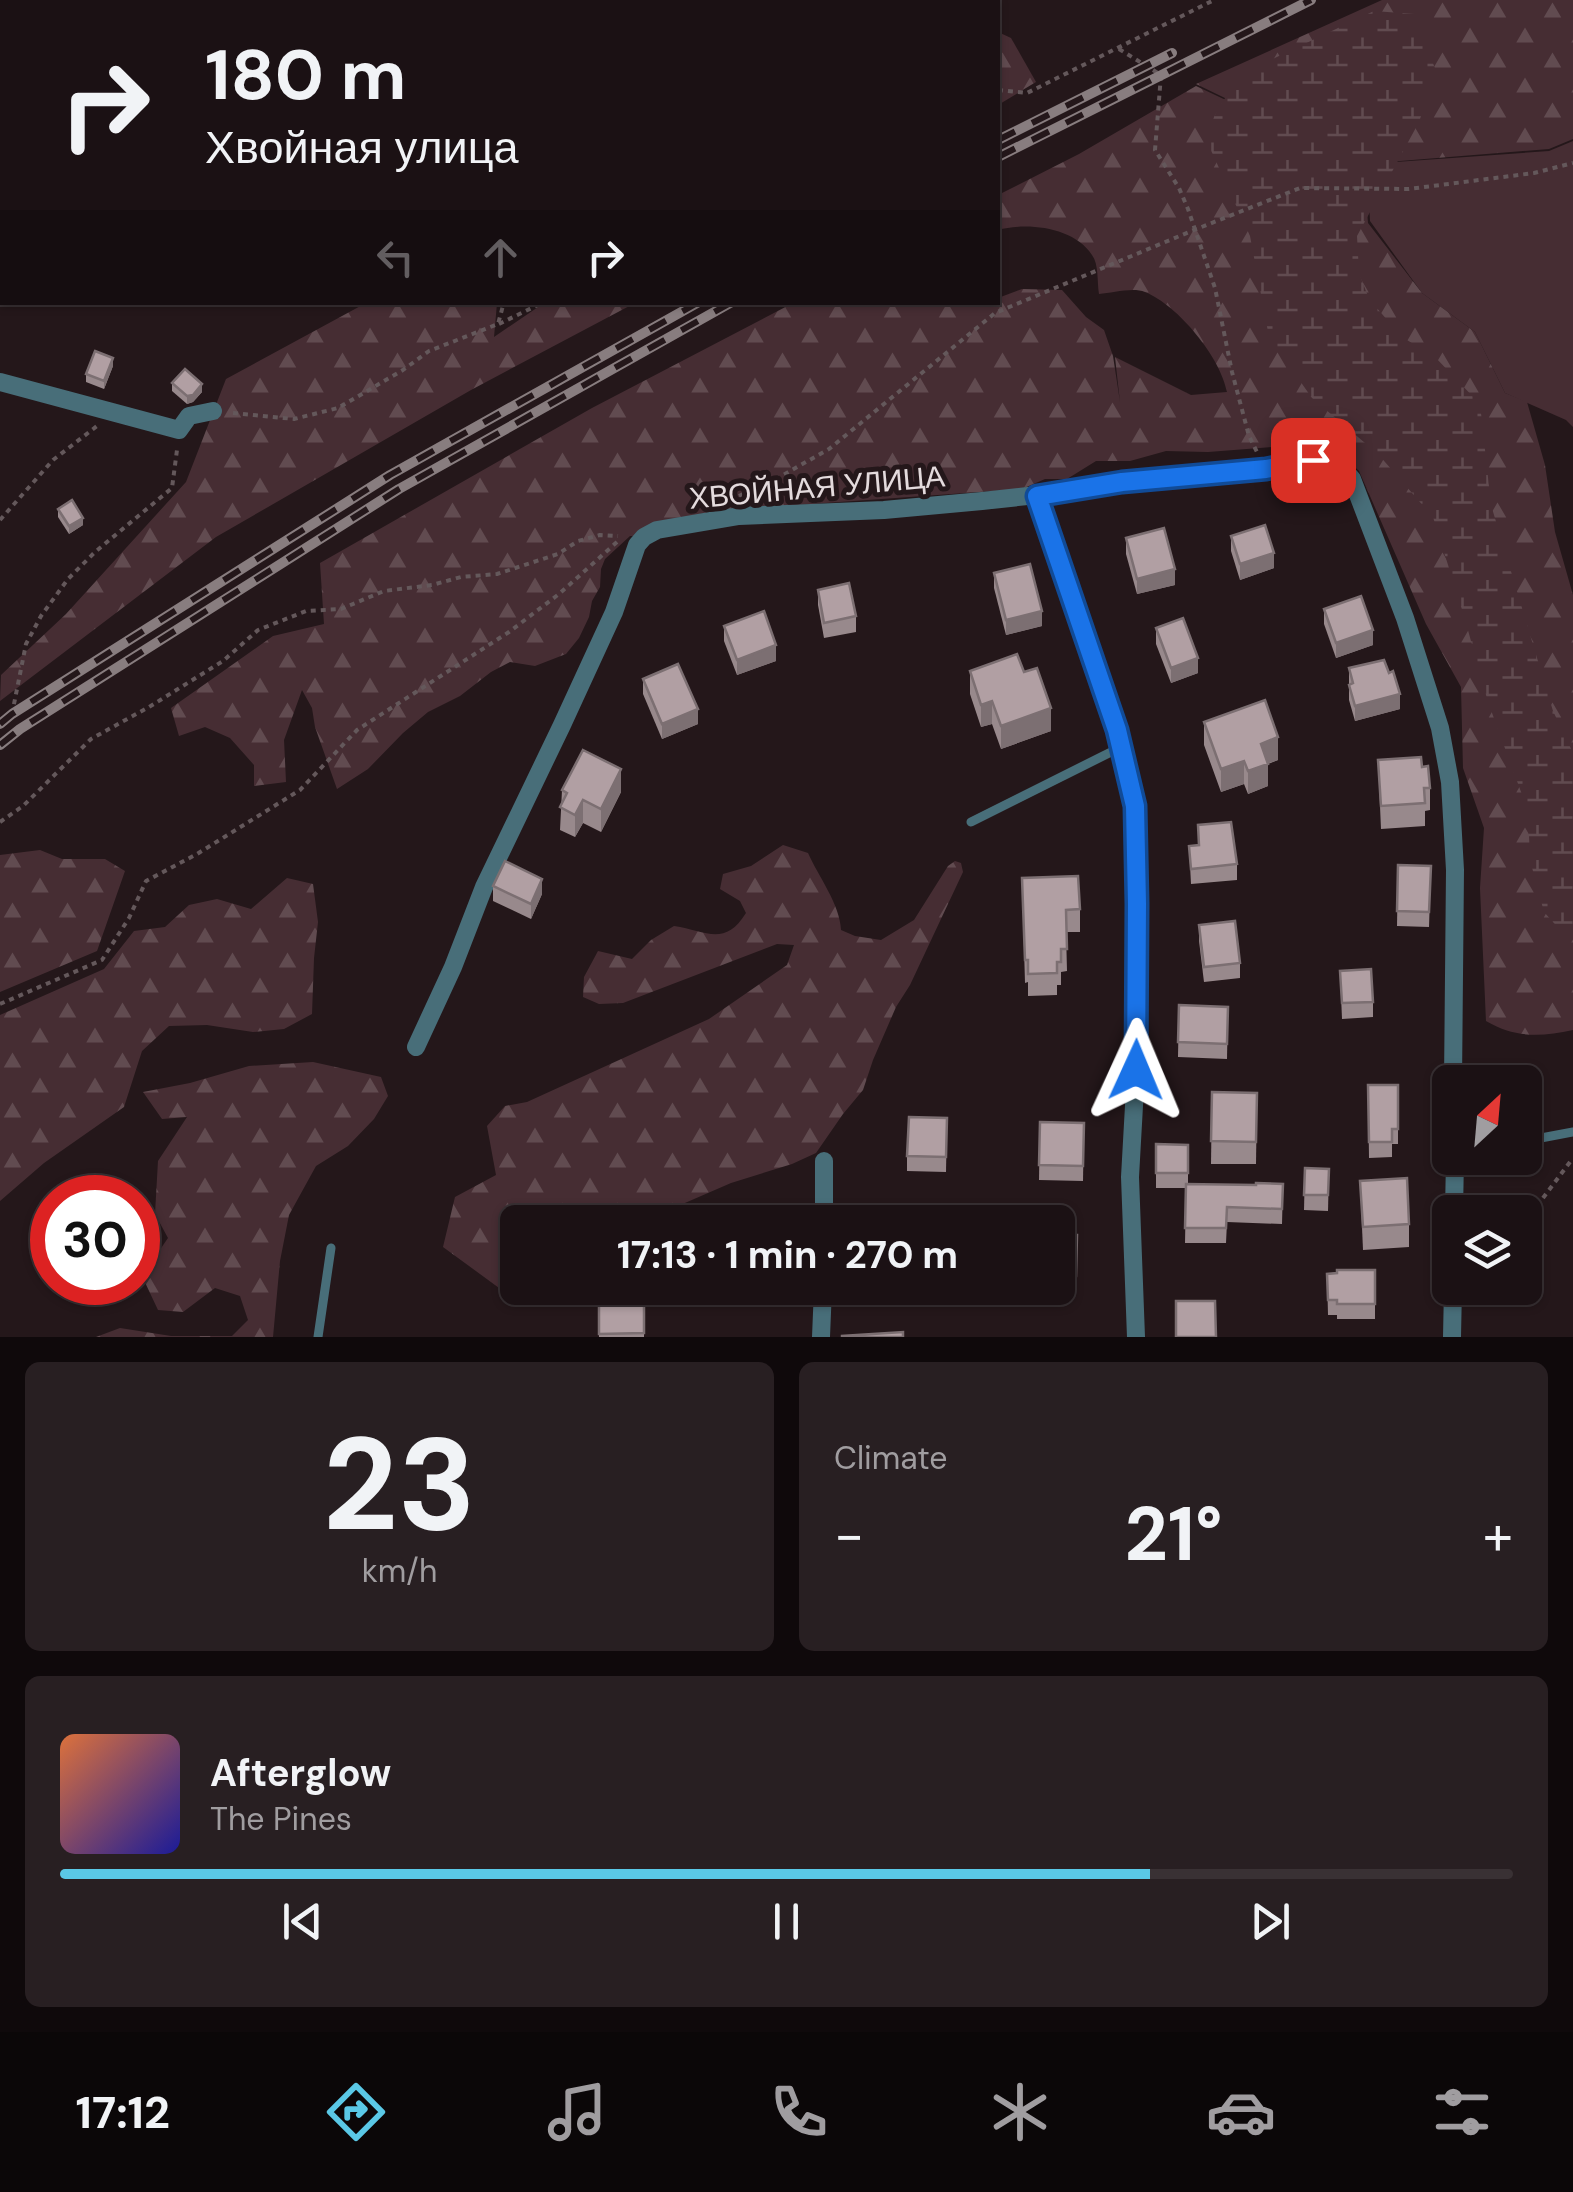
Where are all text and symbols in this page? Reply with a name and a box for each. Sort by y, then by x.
text: 180 m [205,30,406,121]
icon: right [40,40,170,170]
text: Хвойная улица [205,118,519,177]
icon: left [368,230,423,285]
icon: ahead [473,230,528,285]
icon: right [578,230,633,285]
pin [1271,418,1356,503]
icon: arrive [1286,433,1341,488]
street label: ХВОЙНАЯ УЛИЦА [687,456,947,518]
position arrow [1084,1018,1188,1122]
north arrow [1432,1065,1542,1175]
map controls [1432,1065,1542,1305]
speed limit sign: 30 [30,1175,160,1305]
button: layers [1432,1195,1542,1305]
text: 17:13 · 1 min · 270 m [617,1230,958,1280]
text: 23 [323,1400,476,1569]
text: Climate [834,1437,948,1479]
text: 21° [1125,1486,1222,1583]
text: − [834,1499,864,1571]
text: + [1483,1499,1513,1571]
text: km/h [362,1550,437,1592]
text: Afterglow [210,1748,391,1798]
text: The Pines [210,1798,352,1840]
icon: previous [275,1894,330,1949]
icon: pause [759,1894,814,1949]
icon: next [1243,1894,1298,1949]
icon: directions [321,2077,391,2147]
icon: music [542,2077,612,2147]
icon: phone [764,2077,834,2147]
icon: climate [985,2077,1055,2147]
icon: car [1206,2077,1276,2147]
icon: filters [1427,2077,1497,2147]
text: 17:12 [76,2083,170,2142]

